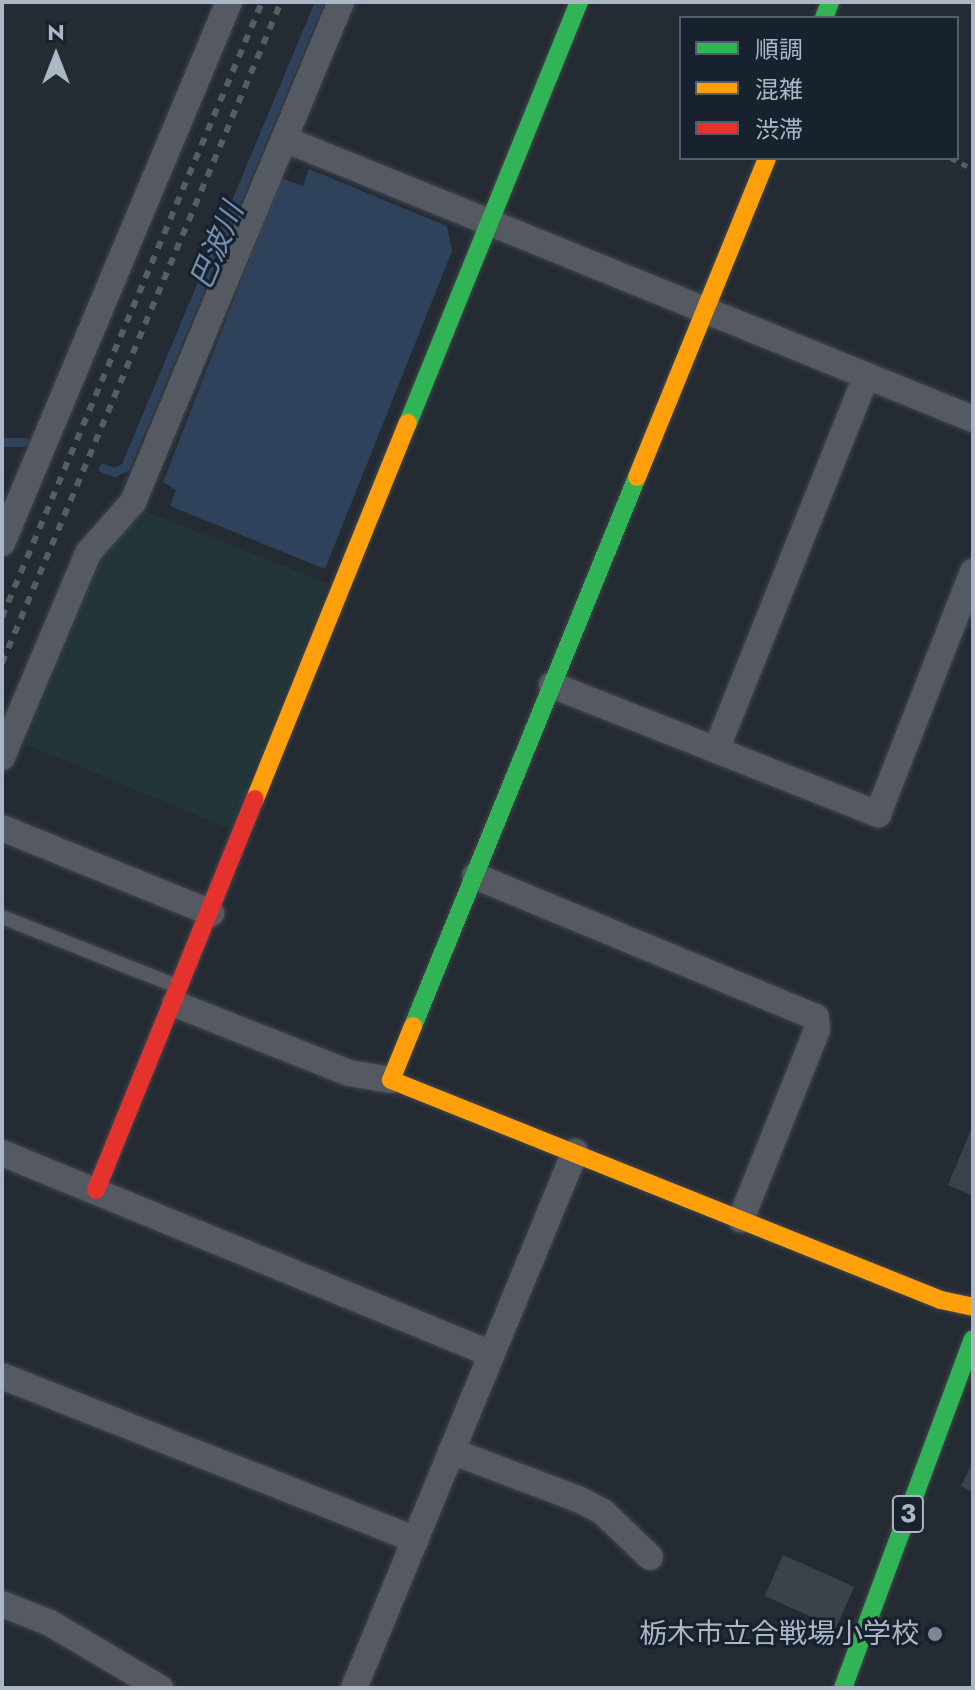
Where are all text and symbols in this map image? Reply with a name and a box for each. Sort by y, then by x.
north arrow [16,16,96,96]
text: N [47,16,65,48]
legend [679,16,959,160]
text: 順調 [755,32,803,67]
text: 混雑 [755,72,803,107]
text: 渋滞 [755,112,803,147]
water label: 巴波川 [183,198,251,294]
road number: 3 [890,1492,926,1536]
place label: 栃木市立合戦場小学校 [639,1617,919,1651]
marker: 栃木市立合戦場小学校 [926,1625,944,1643]

